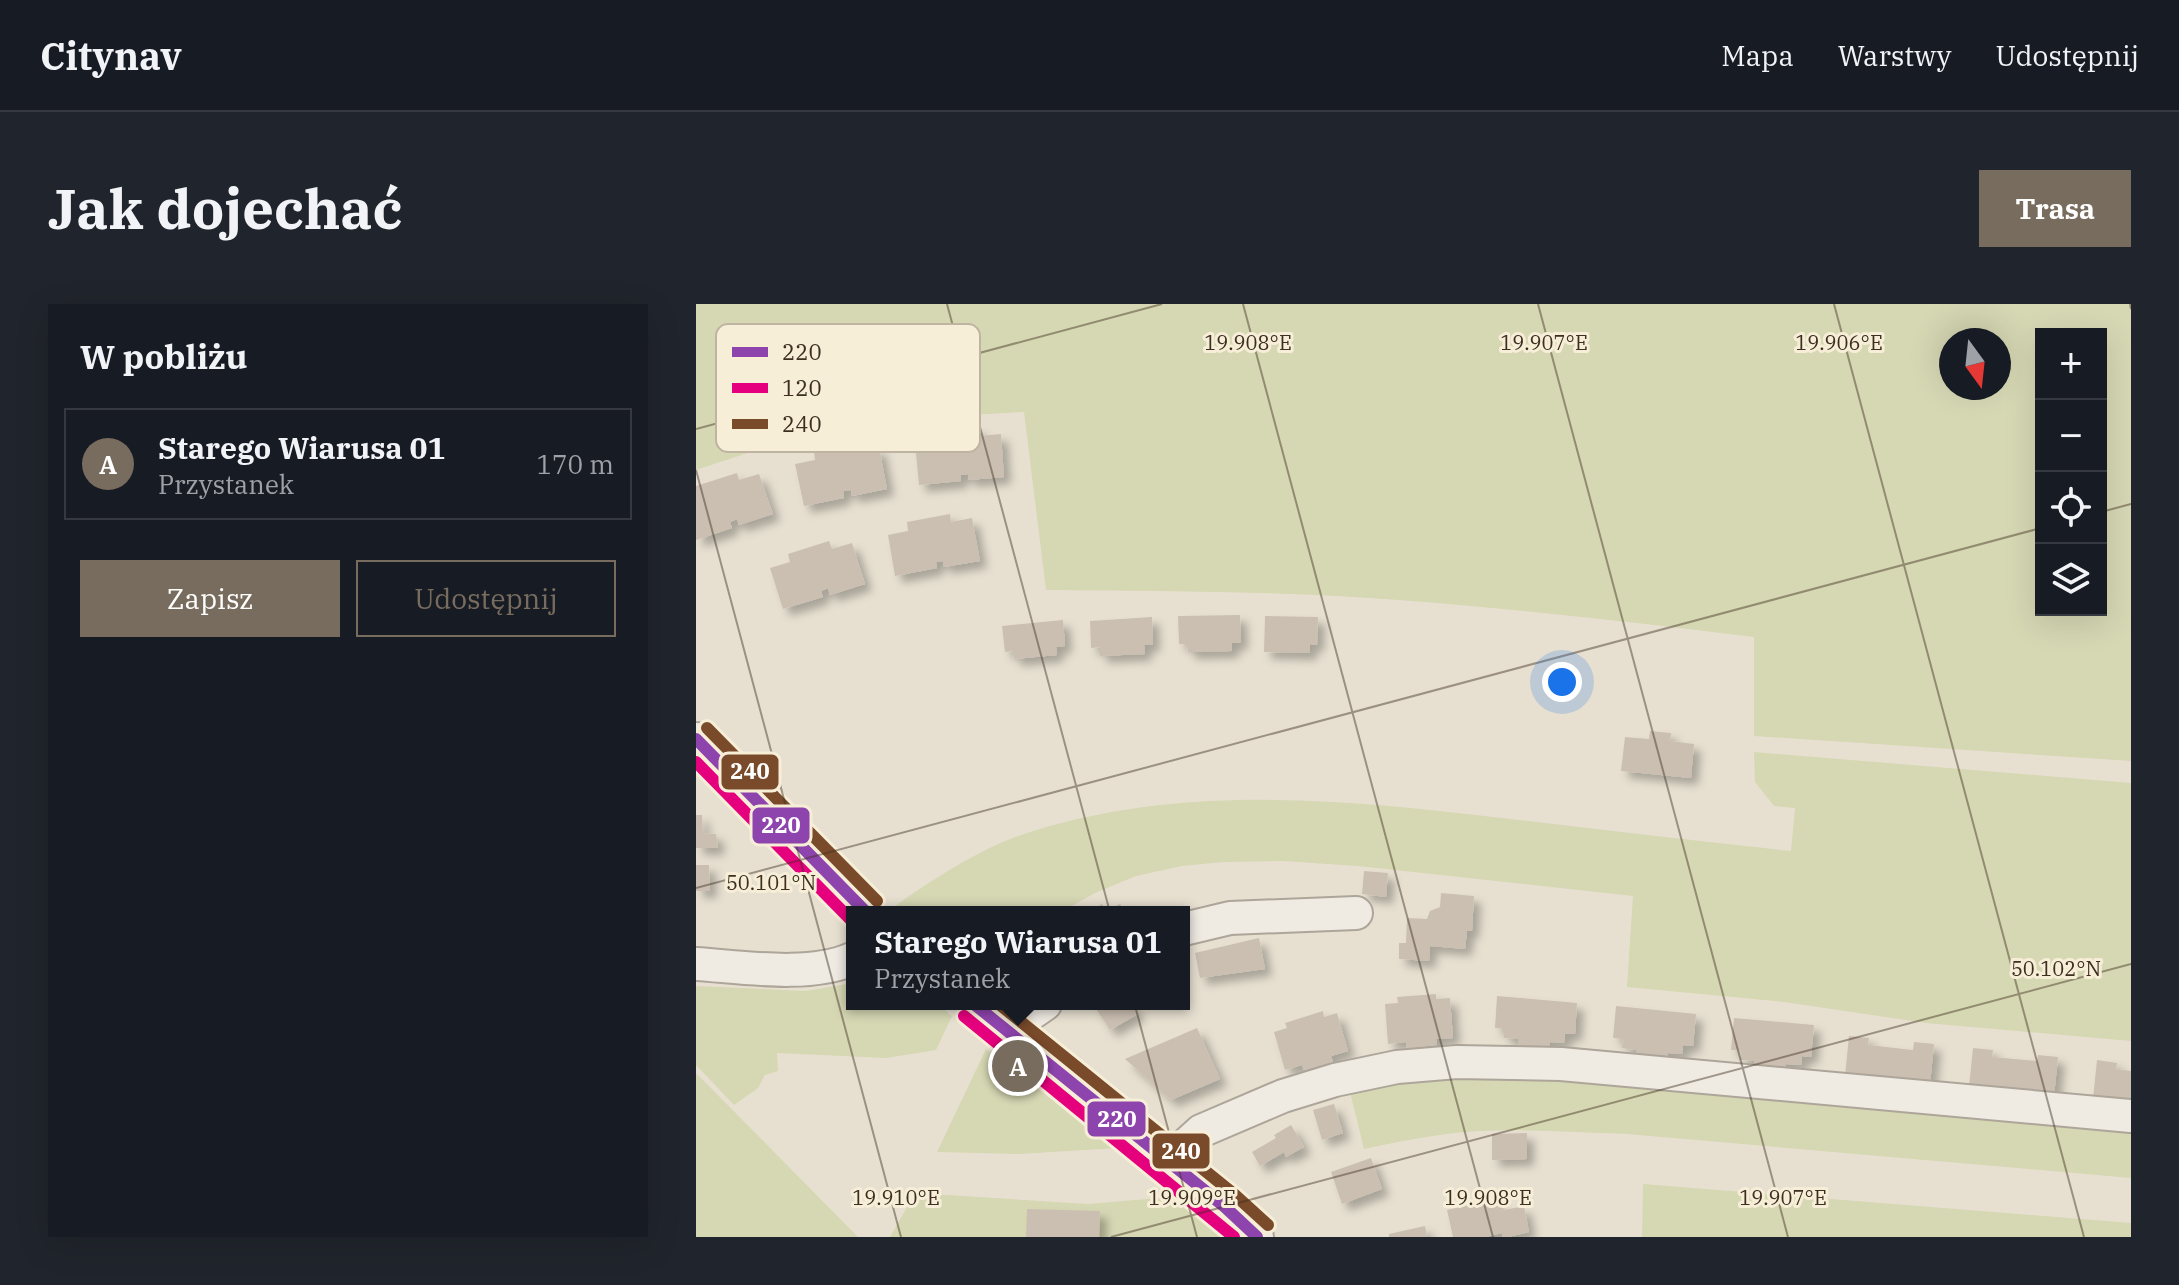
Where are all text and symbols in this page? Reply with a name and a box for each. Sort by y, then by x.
text: Citynav [40,31,182,80]
text: Mapa [1721,37,1794,74]
text: Warstwy [1838,37,1951,74]
text: Udostępnij [1995,37,2139,74]
button: Trasa [1979,170,2131,247]
text: Jak dojechać [48,172,402,244]
legend [716,324,980,452]
north arrow [1939,328,2011,400]
map controls [2035,328,2107,616]
button: + [2035,328,2107,400]
text: 19.908°E [1204,329,1292,356]
text: 19.907°E [1500,329,1588,356]
text: 19.906°E [1795,329,1883,356]
text: W pobliżu [80,334,248,378]
text: 220 [782,337,822,366]
text: 120 [782,373,822,402]
button: − [2035,400,2107,472]
text: 240 [782,409,822,438]
text: Starego Wiarusa 01 [158,428,446,467]
text: A [99,447,117,481]
text: 170 m [536,447,614,481]
text: Przystanek [158,467,294,501]
button: locate [2035,472,2107,544]
button: layers [2035,544,2107,616]
button: Zapisz [80,560,340,637]
button: Udostępnij [356,560,616,637]
your location [1542,662,1582,702]
line badge: 240 [720,753,780,791]
text: 240 [730,756,770,785]
line badge: 220 [751,806,811,845]
text: 220 [761,810,801,839]
text: 50.101°N [726,869,816,896]
popup [846,906,1190,1010]
text: Starego Wiarusa 01 [874,922,1162,961]
text: 50.102°N [2011,955,2101,982]
text: Przystanek [874,961,1010,995]
pin: A [992,1036,1044,1096]
line badge: 220 [1086,1100,1147,1138]
text: 220 [1097,1104,1137,1133]
line badge: 240 [1151,1132,1211,1170]
text: 240 [1161,1136,1201,1165]
text: 19.910°E [852,1184,940,1211]
text: 19.909°E [1148,1184,1236,1211]
text: 19.908°E [1444,1184,1532,1211]
text: 19.907°E [1739,1184,1827,1211]

